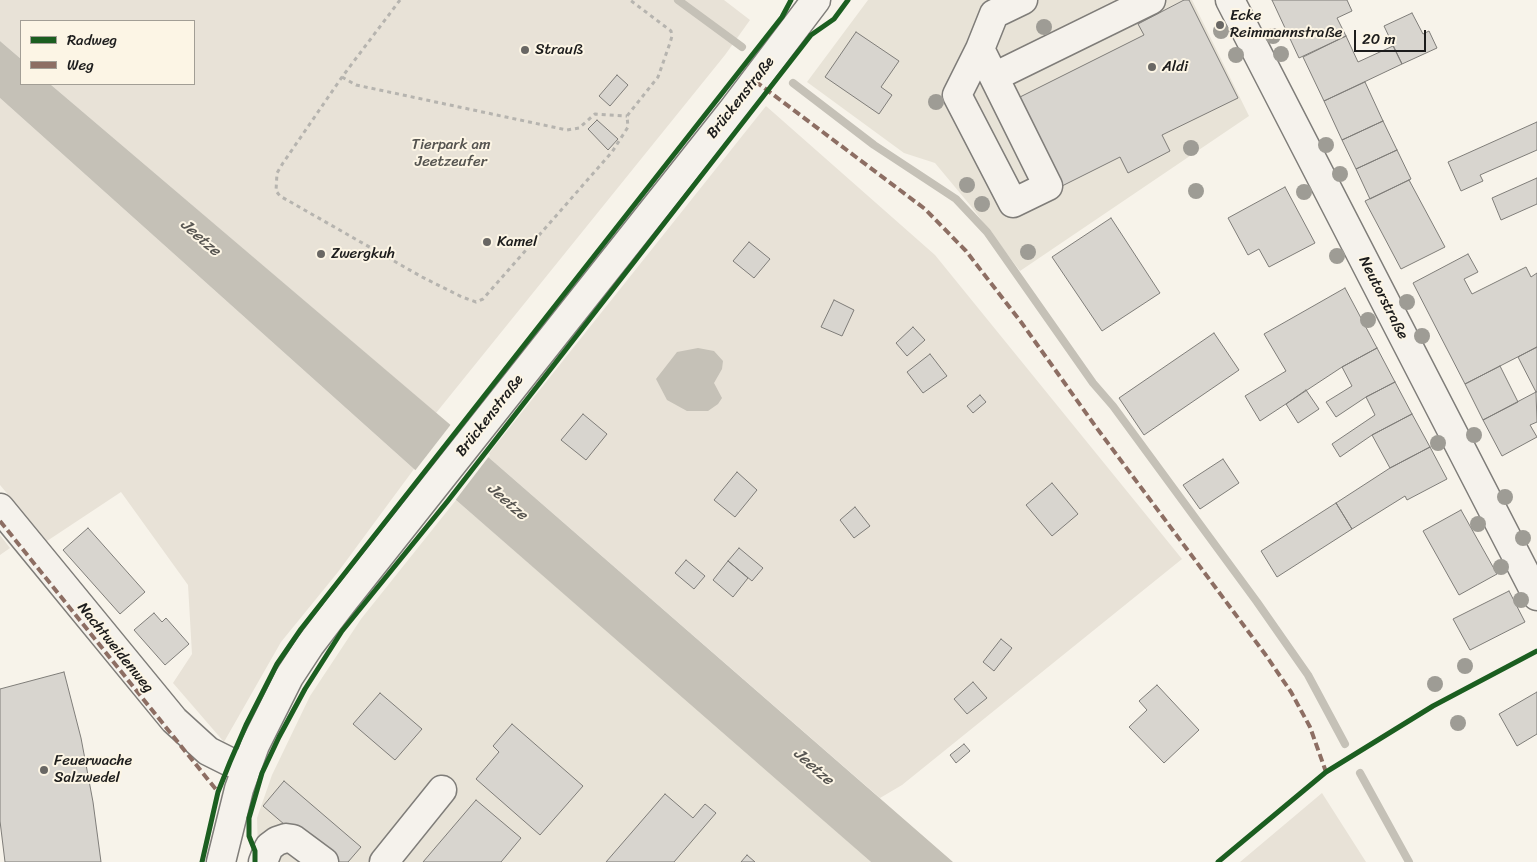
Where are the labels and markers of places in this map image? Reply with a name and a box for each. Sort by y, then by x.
place label: Ecke Reimmannstraße [1230,7,1342,42]
marker: Ecke Reimmannstraße [1214,19,1226,31]
place label: Strauß [535,41,583,59]
marker: Strauß [519,44,531,56]
place label: Aldi [1162,58,1188,76]
marker: Aldi [1146,61,1158,73]
place label: Kamel [497,233,537,251]
marker: Kamel [481,236,493,248]
place label: Zwergkuh [331,245,395,263]
marker: Zwergkuh [315,248,327,260]
place label: Feuerwache Salzwedel [54,752,132,787]
marker: Feuerwache Salzwedel [38,764,50,776]

